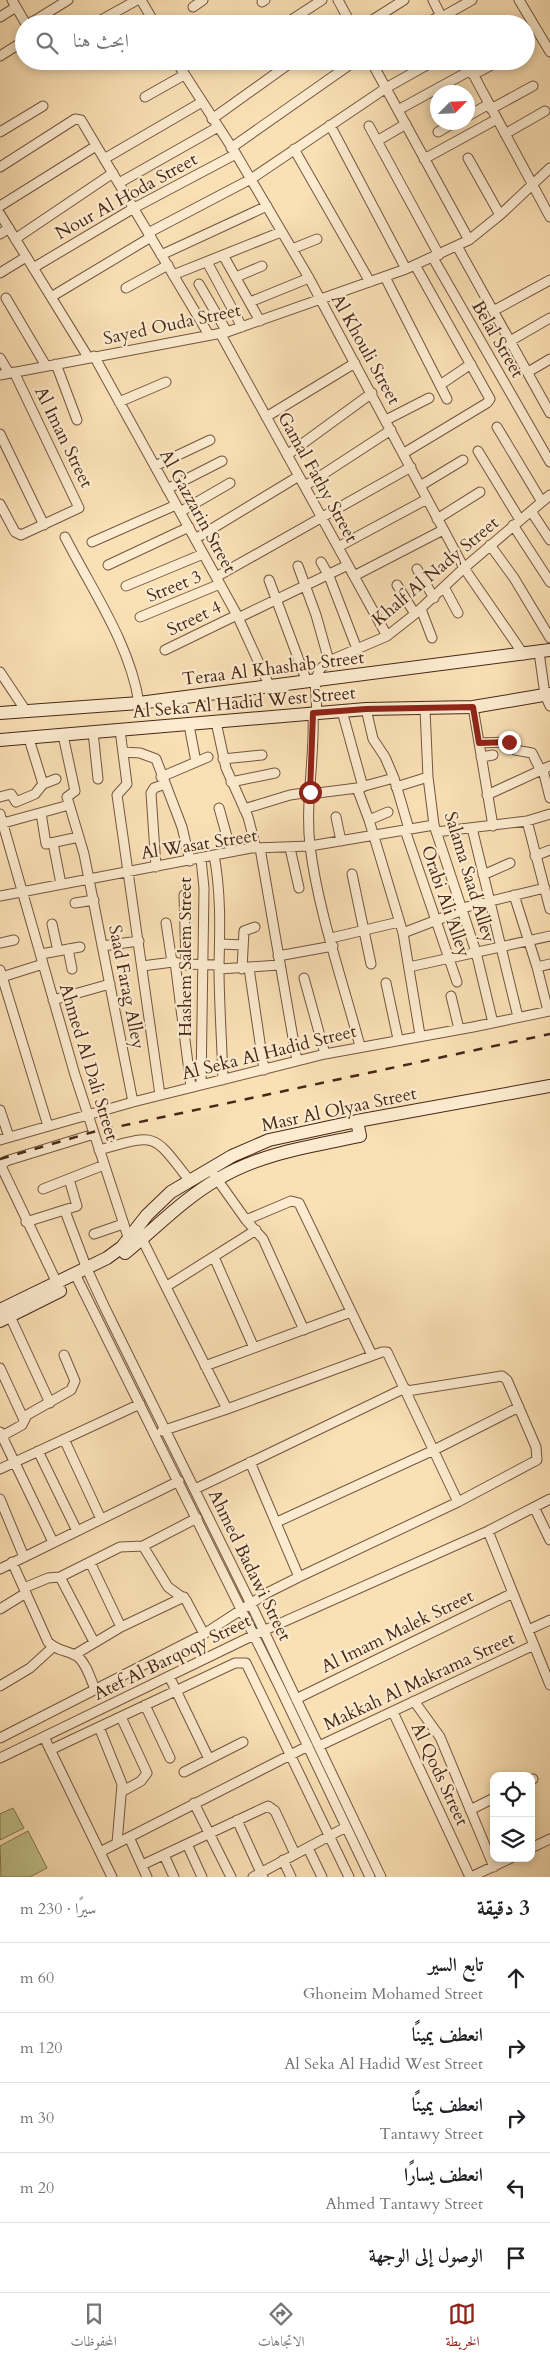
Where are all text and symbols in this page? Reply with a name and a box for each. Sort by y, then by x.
search box [15,15,535,70]
text: ابحث هنا [73,28,129,54]
icon: search [33,29,61,57]
north arrow [430,85,475,130]
street label: Nour Al Hoda Street [51,147,202,246]
street label: Al Khouli Street [325,289,406,409]
street label: Belal Street [465,296,530,383]
street label: Sayed Ouda Street [101,298,243,351]
street label: Al Iman Street [28,382,99,492]
street label: Gamal Fathy Street [271,407,364,547]
street label: Al Gazzarin Street [153,445,242,578]
street label: Khalf Al Nady Street [367,511,504,632]
street label: Street 3 [143,564,205,609]
street label: Street 4 [163,595,225,642]
street label: Teraa Al Khashab Street [181,645,366,692]
street label: Al Seka Al Hadid West Street [132,680,357,725]
route end [498,731,521,754]
route start [299,781,322,804]
street label: Salama Saad Alley [438,809,501,946]
street label: Al Wasat Street [139,823,259,866]
street label: Orabi Ali Alley [415,842,476,961]
street label: Hashem Salem Street [173,877,198,1037]
street label: Saad Farag Alley [102,923,151,1052]
street label: Ahmed Al Dali Street [53,981,124,1144]
street label: Al Seka Al Hadid Street [179,1019,359,1086]
street label: Masr Al Olyaa Street [259,1081,419,1138]
street label: Ahmed Badawi Street [202,1485,297,1645]
street label: Al Imam Malek Street [317,1584,478,1679]
street label: Atef Al Barqoqy Street [89,1608,255,1706]
street label: Makkah Al Makrama Street [319,1626,519,1737]
street label: Al Qods Street [405,1719,475,1830]
map controls [490,1772,535,1862]
button: locate [490,1772,535,1817]
button: layers [490,1817,535,1862]
text: 3 دقيقة [477,1894,530,1923]
text: سيرًا · 230 m [20,1898,96,1920]
text: تابع السير [428,1952,483,1978]
icon: ahead [502,1964,530,1992]
text: 60 m [20,1967,54,1989]
text: Ghoneim Mohamed Street [303,1983,483,2005]
text: انعطف يمينًا [412,2022,483,2048]
icon: right [502,2034,530,2062]
text: 120 m [20,2037,62,2059]
text: Al Seka Al Hadid West Street [284,2053,483,2075]
text: انعطف يمينًا [412,2092,483,2118]
icon: right [502,2104,530,2132]
text: 30 m [20,2107,54,2129]
text: Tantawy Street [379,2123,483,2145]
text: انعطف يسارًا [404,2162,483,2188]
icon: left [502,2174,530,2202]
text: 20 m [20,2177,54,2199]
text: Ahmed Tantawy Street [325,2193,483,2215]
text: الوصول إلى الوجهة [369,2243,483,2269]
icon: arrive [502,2244,530,2272]
tab: المحفوظات [71,2300,117,2355]
tab: الاتجاهات [258,2300,304,2355]
tab: الخريطة [445,2300,480,2355]

